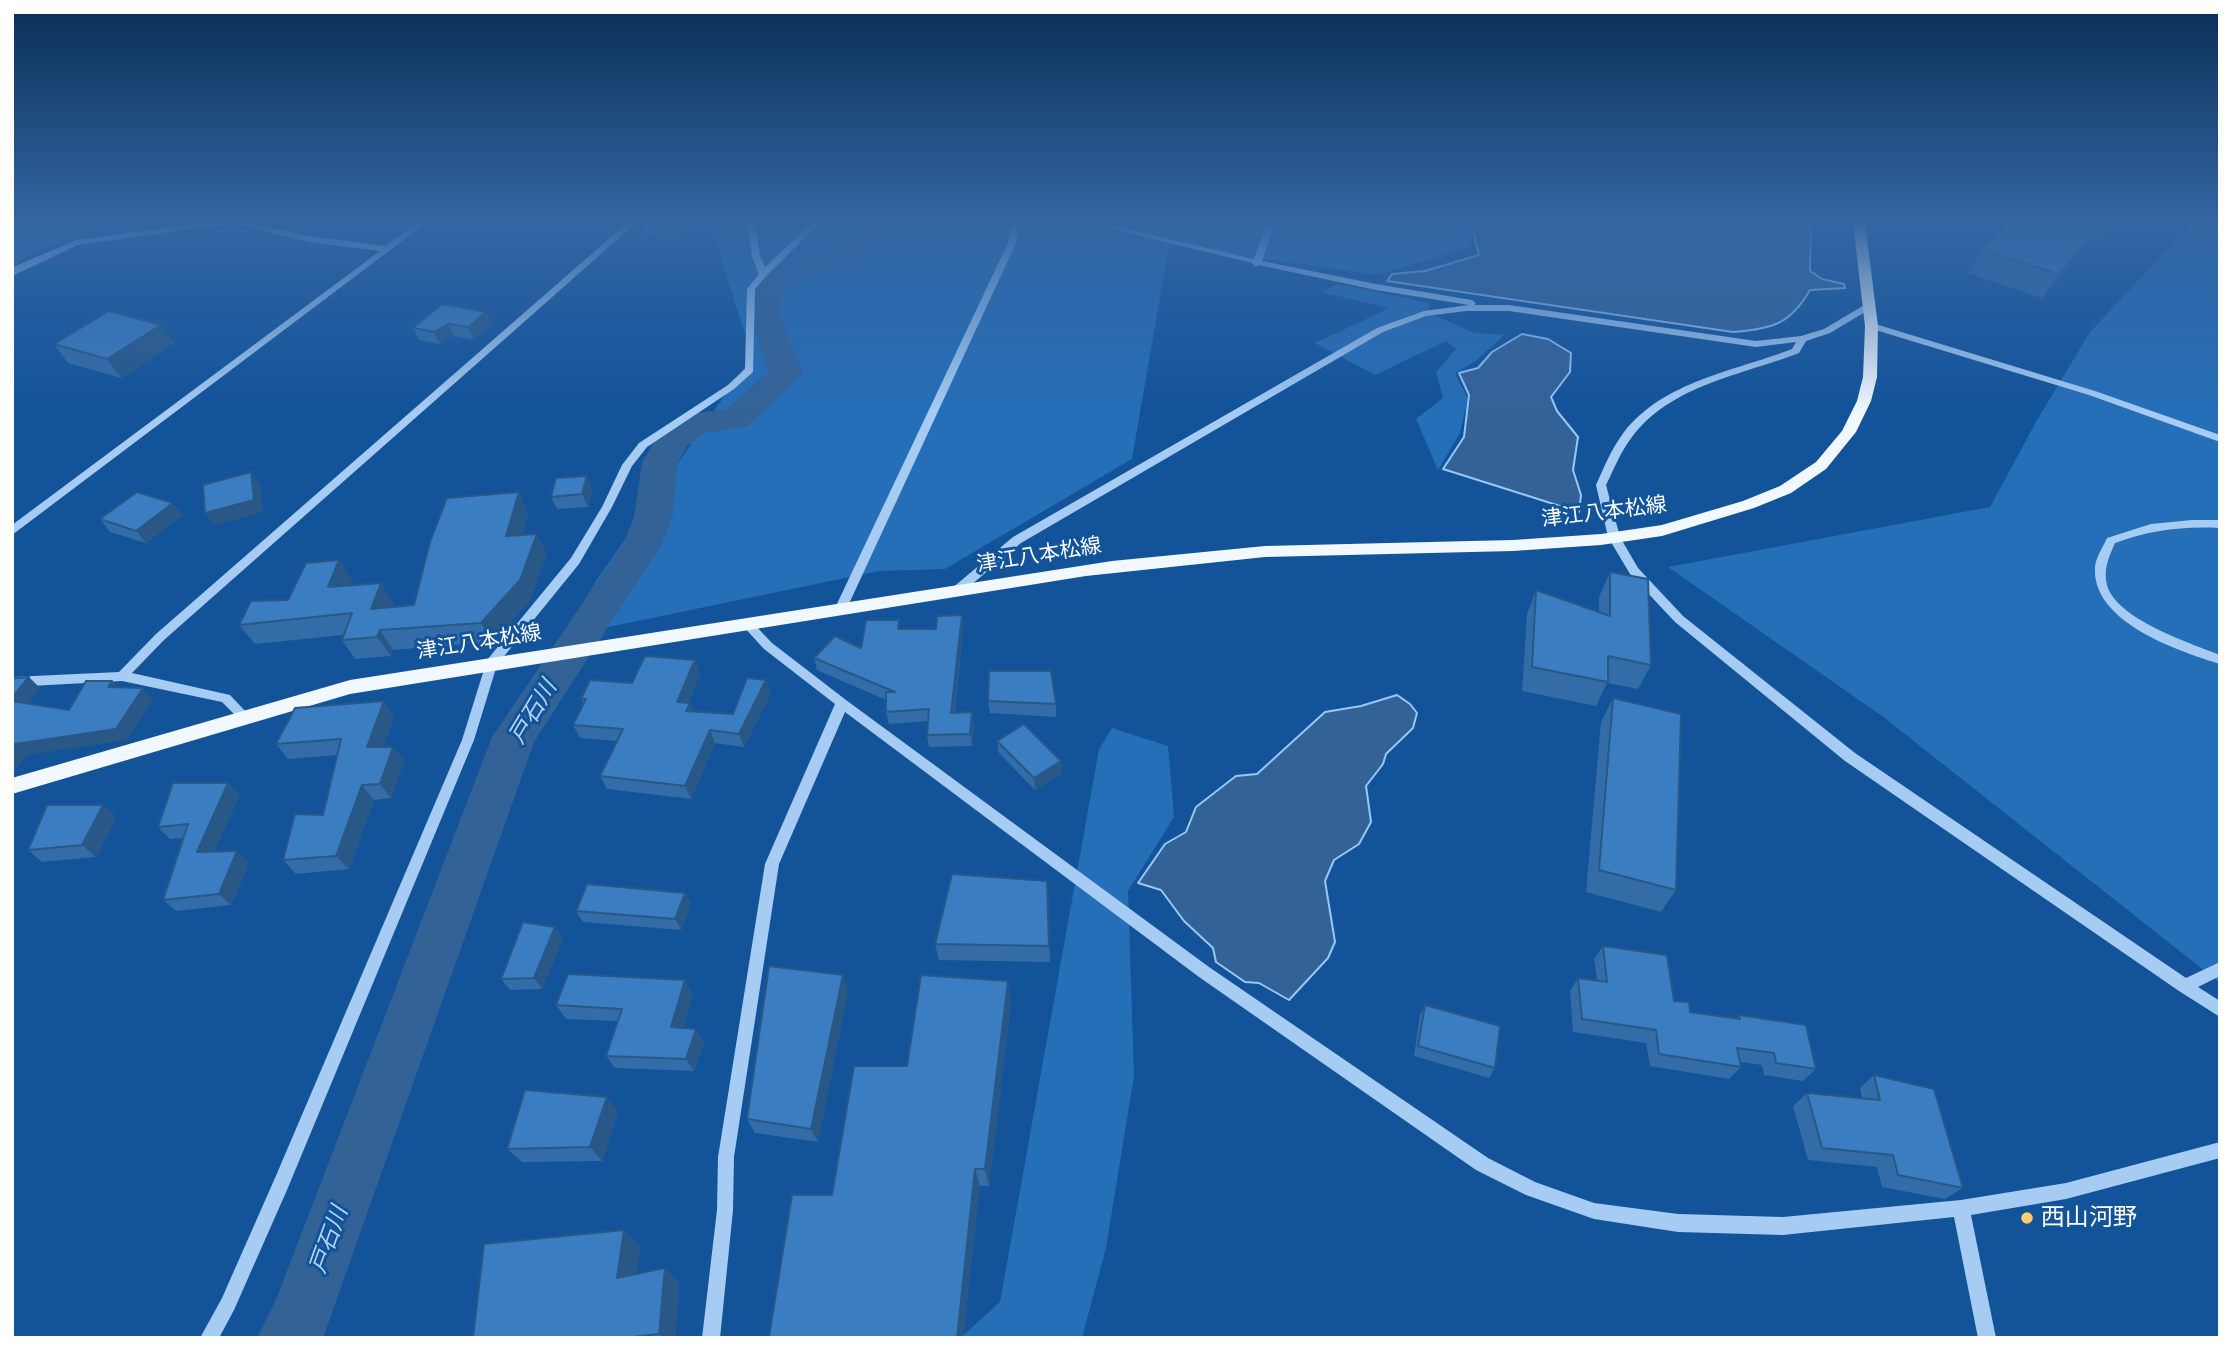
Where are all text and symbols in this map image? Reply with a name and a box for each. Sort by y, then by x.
street label: 津江八本松線 [1540,492,1668,532]
street label: 津江八本松線 [975,533,1103,577]
street label: 津江八本松線 [415,620,543,664]
water label: 戸石川 [503,675,563,749]
water label: 戸石川 [304,1203,354,1277]
place label: 西山河野 [2041,1204,2137,1232]
marker: 西山河野 [2019,1210,2035,1226]

